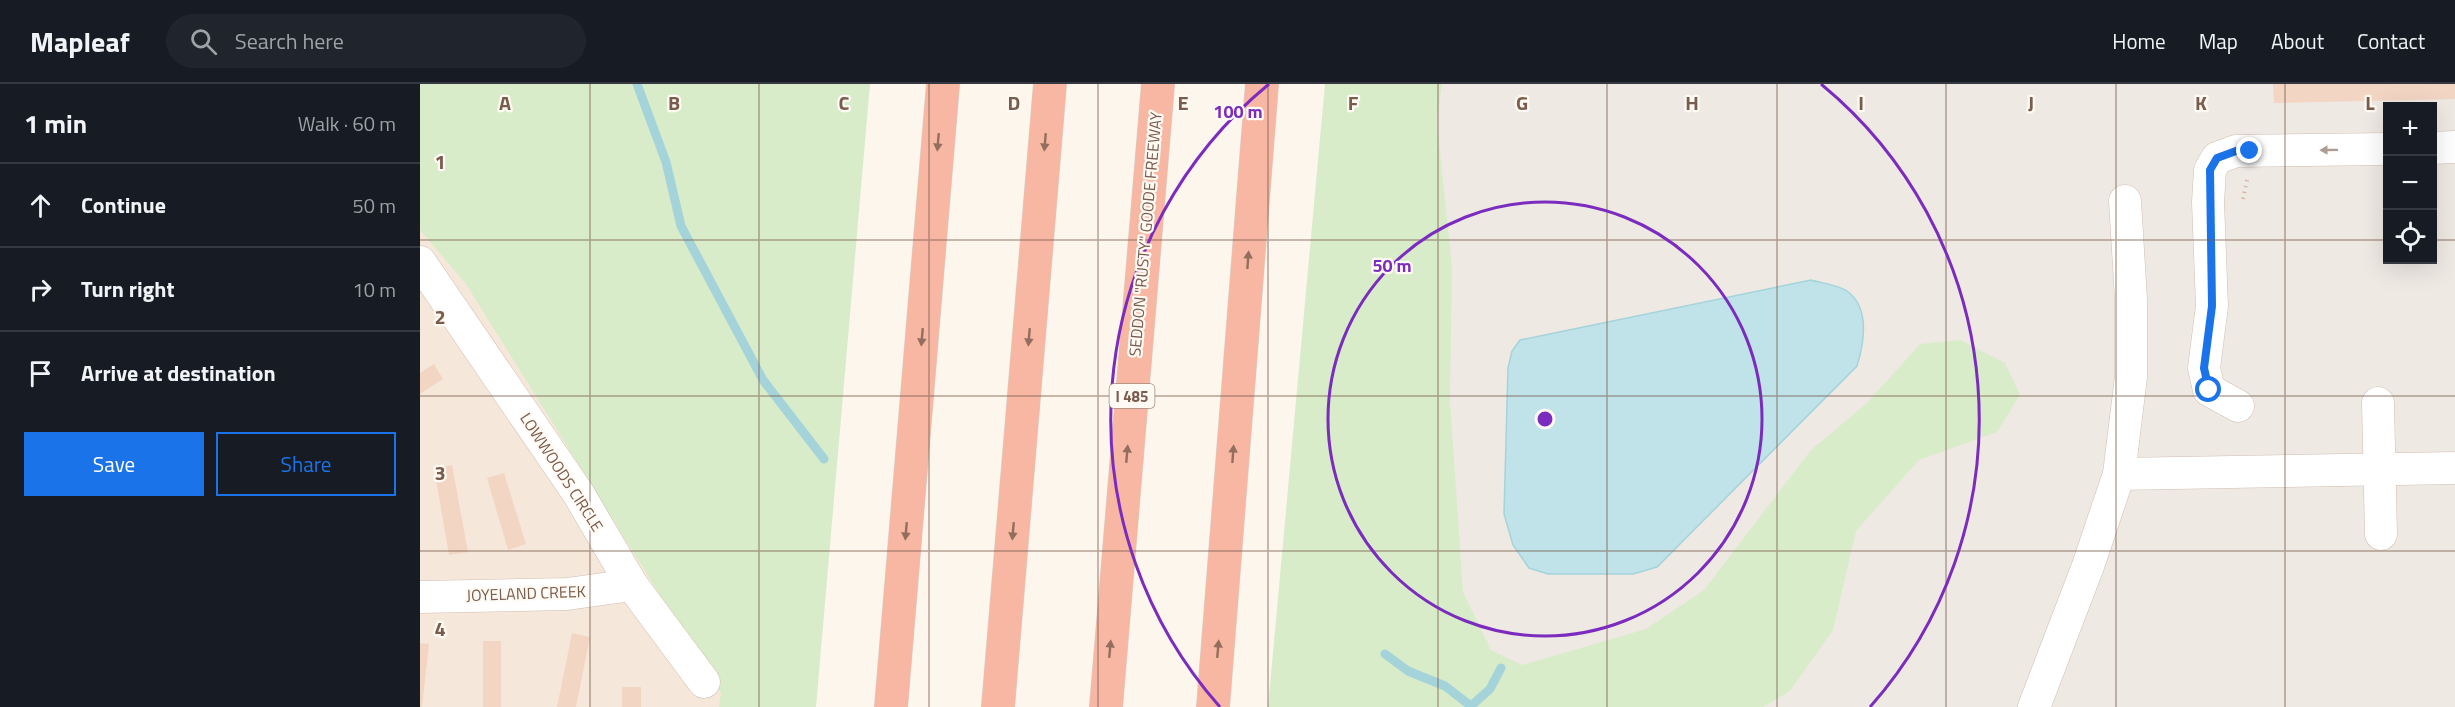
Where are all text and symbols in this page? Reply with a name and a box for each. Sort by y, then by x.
search box [166,14,586,68]
text: Mapleaf [30,20,130,63]
text: Search here [235,24,344,58]
icon: search [187,25,220,58]
text: Home [2112,25,2166,57]
text: Map [2199,25,2238,57]
text: About [2271,25,2324,57]
text: Contact [2357,25,2425,57]
text: A [499,87,511,118]
text: B [668,87,680,118]
text: C [839,87,850,118]
text: D [1008,87,1020,118]
text: E [1177,87,1189,118]
text: F [1348,87,1359,118]
text: G [1516,87,1528,118]
text: H [1685,87,1699,118]
text: I [1858,87,1864,118]
text: J [2028,87,2034,118]
text: K [2195,87,2207,118]
text: L [2365,87,2375,118]
text: 100 m [1213,98,1263,125]
map controls [2383,102,2437,264]
button: + [2383,102,2437,156]
text: 1 min [24,104,87,143]
text: Walk · 60 m [298,108,396,139]
street label: SEDDON "RUSTY" GOODE FREEWAY [1122,110,1168,357]
one-way arrow [933,133,943,152]
one-way arrow [1041,133,1050,152]
route end [2236,137,2262,163]
one-way arrow [2320,145,2339,155]
text: 1 [434,146,446,177]
button: − [2383,156,2437,210]
text: Continue [81,188,166,222]
icon: ahead [24,189,57,222]
text: 50 m [352,190,396,221]
button: locate [2383,210,2437,264]
one-way arrow [1244,250,1253,269]
text: 50 m [1372,252,1412,279]
text: Turn right [81,272,175,306]
icon: right [24,273,57,306]
text: 10 m [352,274,396,305]
text: 2 [434,301,446,332]
one-way arrow [917,327,927,346]
one-way arrow [1024,327,1034,346]
text: Arrive at destination [81,356,276,390]
icon: arrive [24,357,57,390]
route start [2195,376,2221,402]
road number: I 485 [1110,384,1154,408]
street label: LOWWOODS CIRCLE [514,408,610,536]
centre of rings [1535,409,1555,429]
button: Save [24,432,204,496]
button: Share [216,432,396,496]
one-way arrow [1122,445,1132,464]
one-way arrow [1228,445,1238,464]
text: 3 [434,457,446,488]
one-way arrow [1008,521,1018,540]
one-way arrow [901,522,911,541]
street label: JOYELAND CREEK [466,579,586,607]
text: 4 [434,613,446,644]
one-way arrow [1106,639,1115,658]
one-way arrow [1213,639,1223,658]

